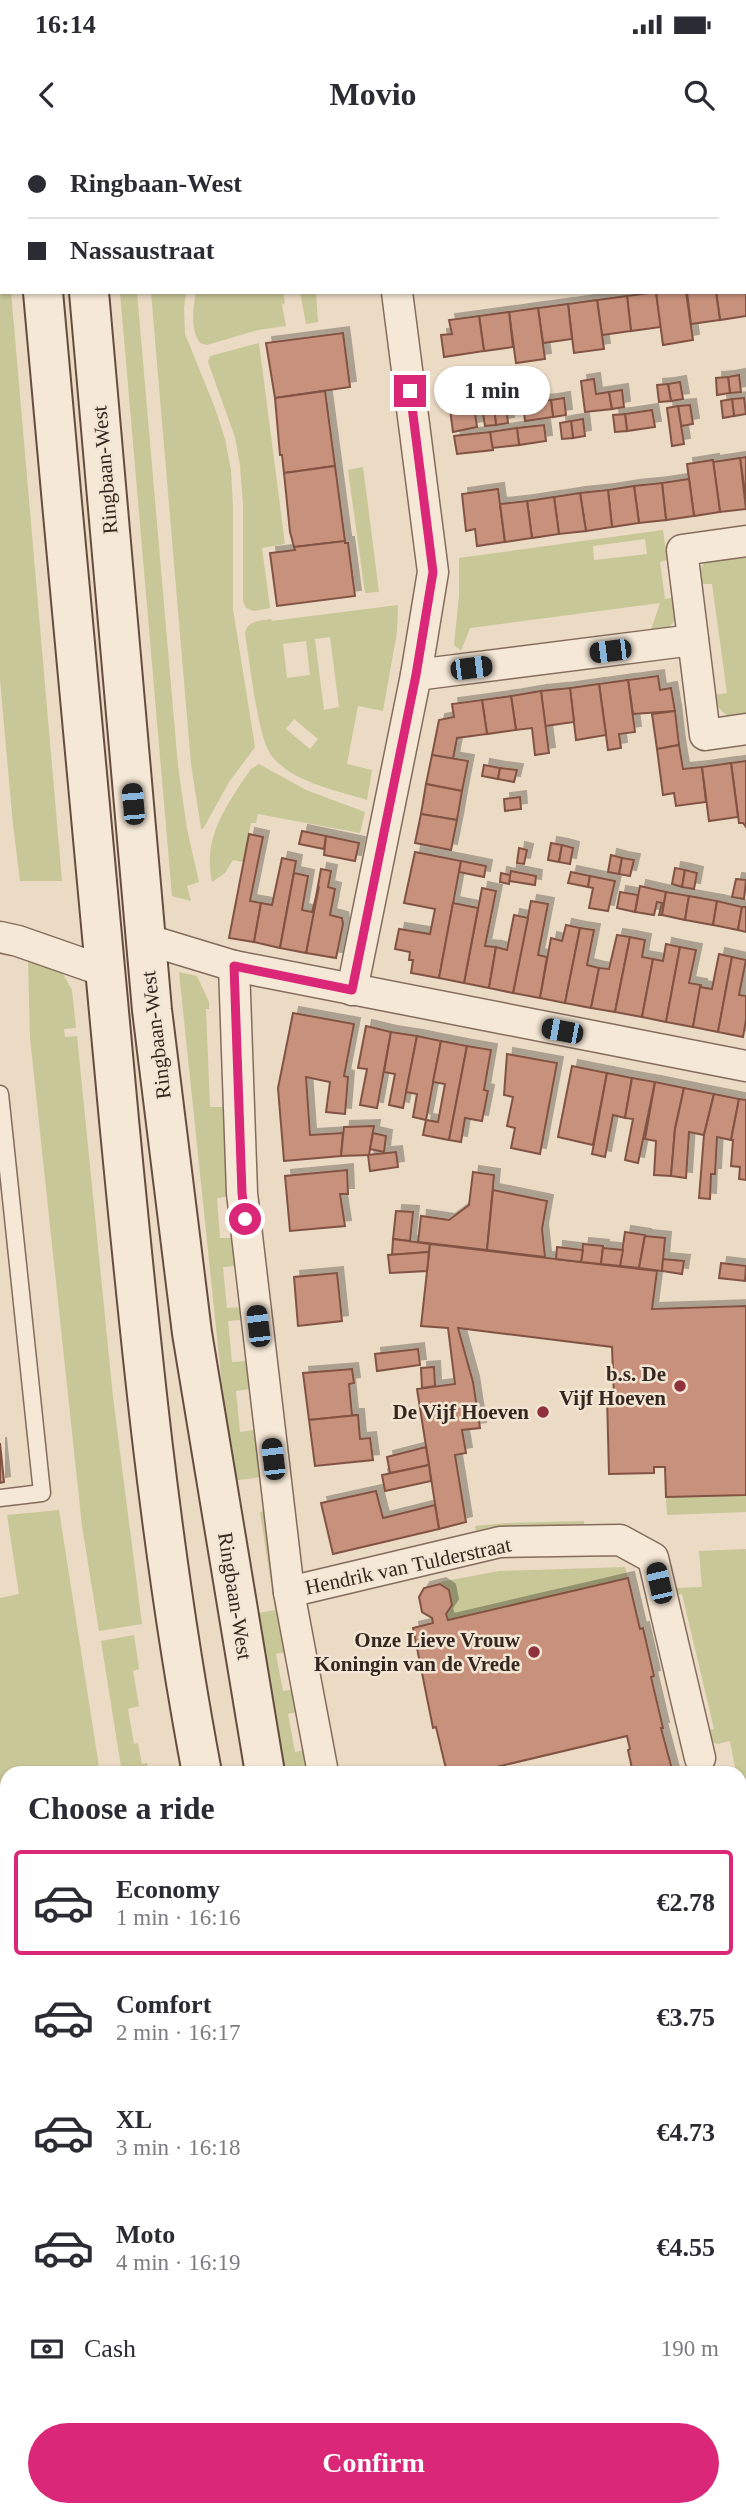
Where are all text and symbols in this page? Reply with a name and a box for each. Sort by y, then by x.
text: 16:14 [35,10,96,39]
icon: back [28,76,66,114]
text: Movio [329,76,417,112]
icon: search [680,76,718,114]
text: Ringbaan-West [70,169,242,198]
text: Nassaustraat [70,236,214,265]
callout: 1 min [434,366,550,416]
route end [394,375,426,407]
text: 1 min [464,378,520,403]
street label: Ringbaan-West [87,405,123,535]
car [588,638,633,664]
car [449,655,494,681]
car [121,782,146,826]
street label: Ringbaan-West [136,969,176,1100]
car [540,1017,585,1045]
route start [229,1203,261,1235]
car [246,1304,271,1348]
place label: b.s. De Vijf Hoeven [559,1362,666,1410]
marker: b.s. De Vijf Hoeven [672,1378,688,1394]
place label: De Vijf Hoeven [393,1400,529,1424]
marker: De Vijf Hoeven [535,1404,551,1420]
car [261,1437,286,1481]
street label: Ringbaan-West [213,1530,257,1662]
street label: Hendrik van Tulderstraat [303,1532,513,1600]
car [645,1560,674,1606]
place label: Onze Lieve Vrouw Koningin van de Vrede [314,1628,521,1676]
marker: Onze Lieve Vrouw Koningin van de Vrede [526,1644,542,1660]
text: Choose a ride [28,1790,215,1826]
icon: car [32,1871,95,1934]
text: Economy [116,1875,220,1904]
text: €2.78 [657,1888,715,1917]
text: 1 min · 16:16 [116,1905,241,1930]
icon: car [32,1986,95,2049]
text: Comfort [116,1990,211,2019]
text: €3.75 [657,2003,715,2032]
text: 2 min · 16:17 [116,2020,241,2045]
icon: car [32,2101,95,2164]
text: XL [116,2105,152,2134]
text: €4.73 [657,2118,715,2147]
text: 3 min · 16:18 [116,2135,241,2160]
icon: car [32,2216,95,2279]
text: Moto [116,2220,175,2249]
text: €4.55 [657,2233,715,2262]
text: 4 min · 16:19 [116,2250,241,2275]
icon: cash [28,2330,66,2368]
text: Cash [84,2334,136,2363]
text: 190 m [661,2336,719,2361]
button: Confirm [28,2423,719,2503]

